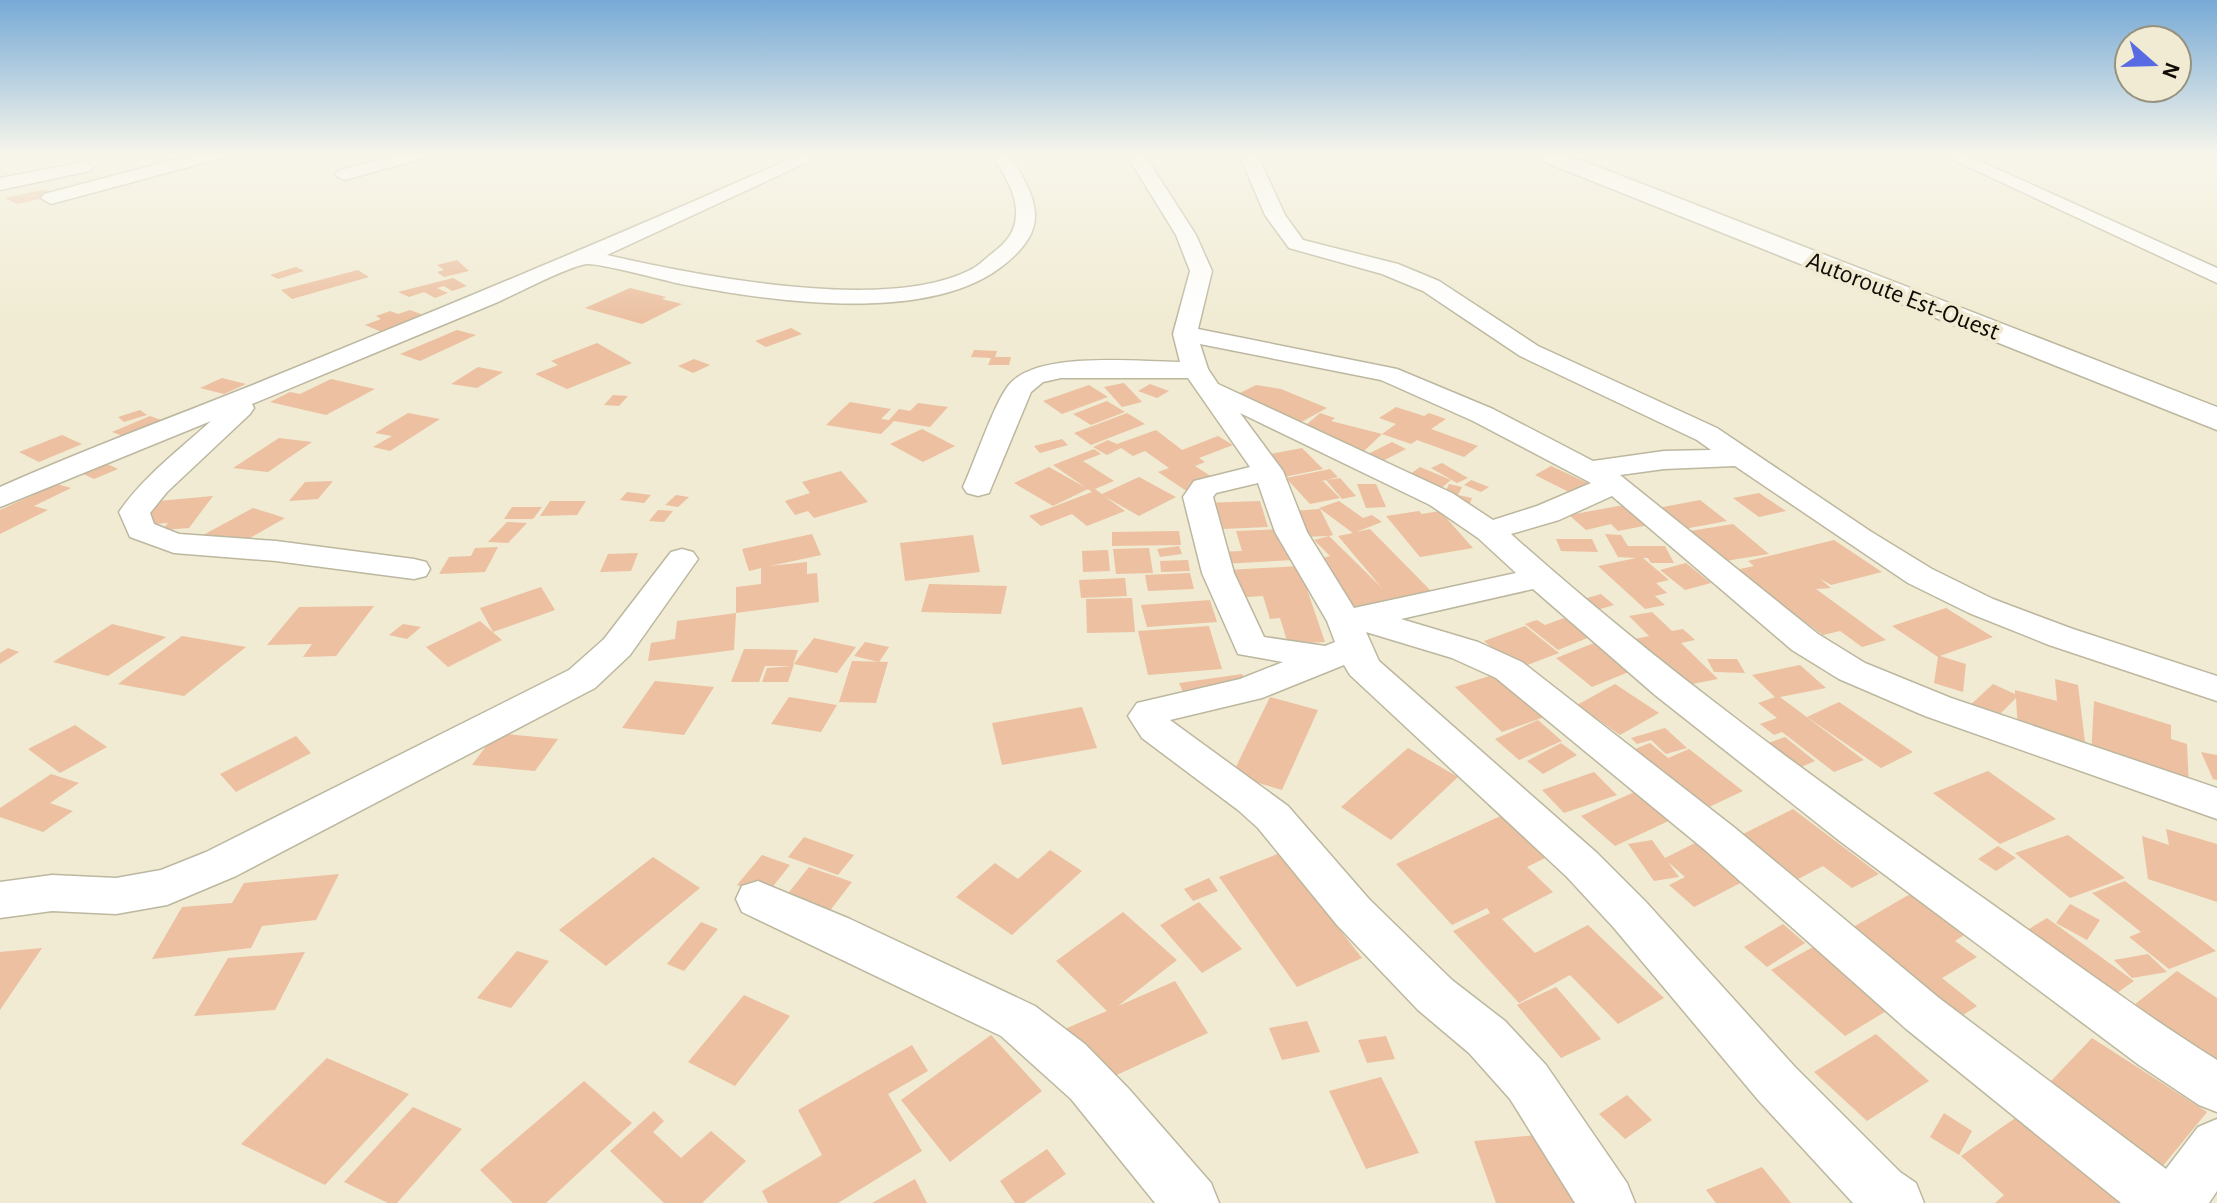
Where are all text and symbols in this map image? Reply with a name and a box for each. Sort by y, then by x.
north arrow [2113,24,2193,104]
text: N [2158,60,2184,81]
street label: Autoroute Est-Ouest [1803,247,2003,345]

